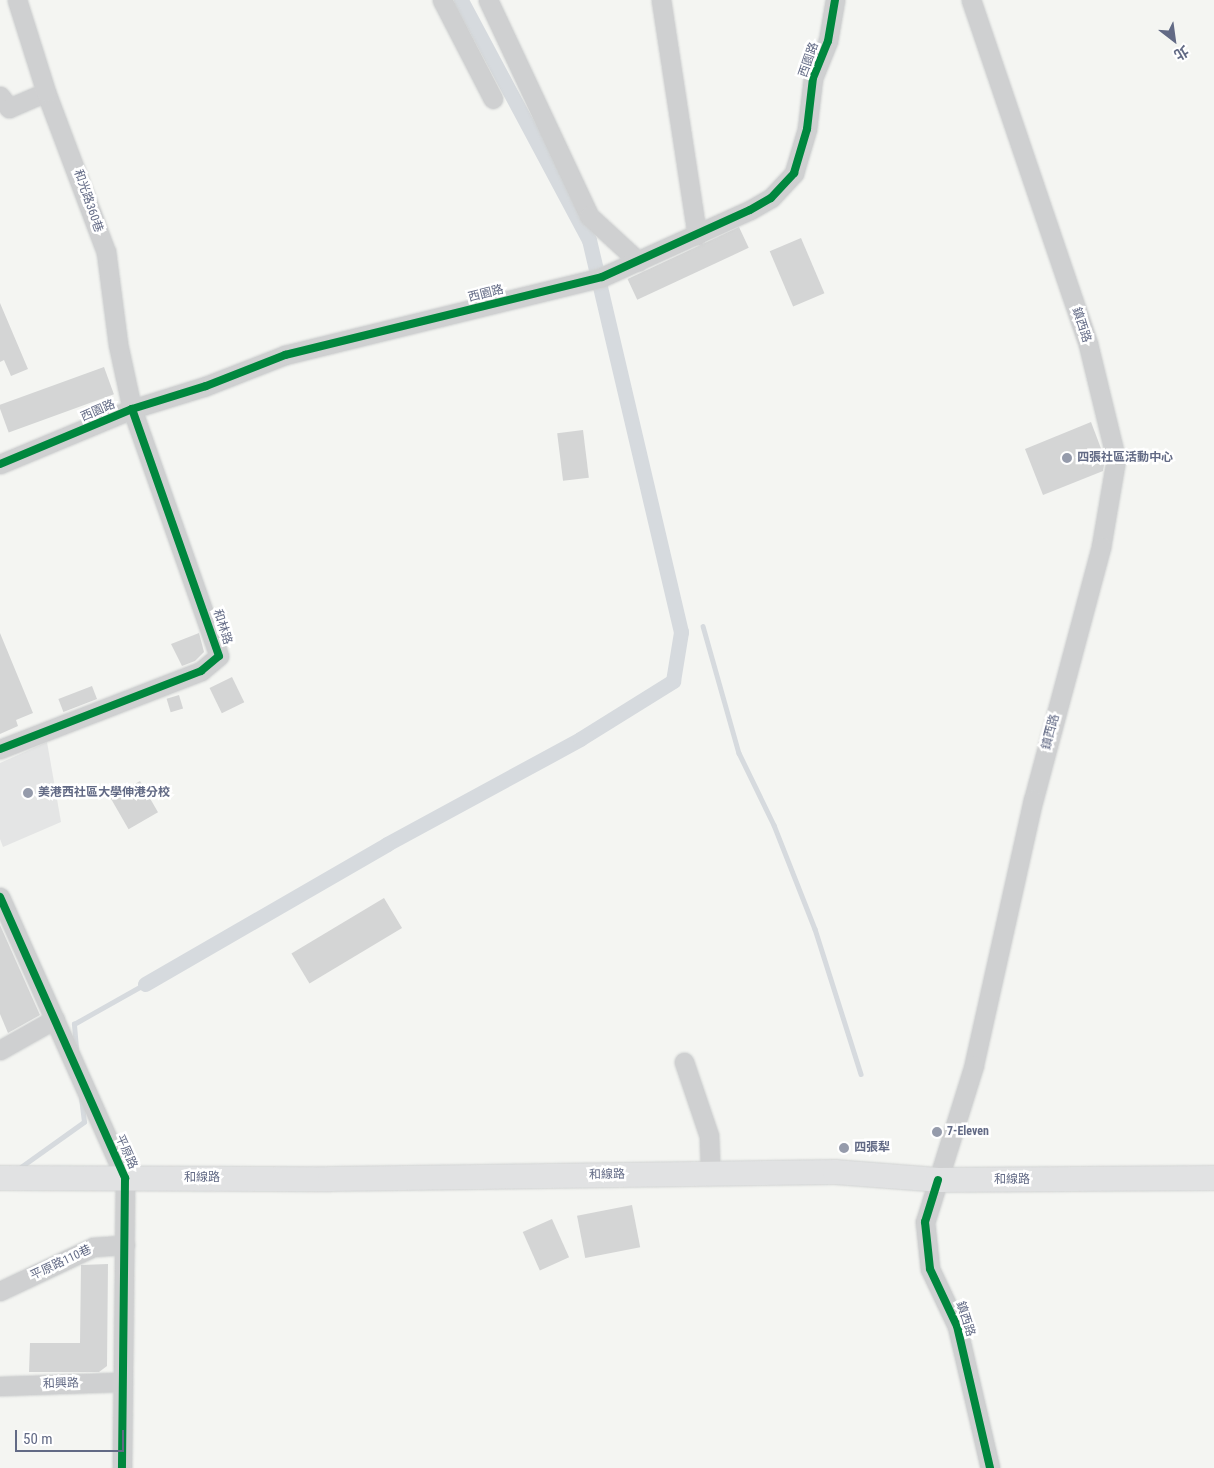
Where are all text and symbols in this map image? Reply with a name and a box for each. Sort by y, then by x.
north arrow [1149,15,1199,65]
street label: 西園路 [796,41,822,79]
text: 北 [1171,43,1192,63]
street label: 和光路360巷 [70,168,106,234]
street label: 西園路 [467,283,505,305]
street label: 鎮西路 [1069,306,1093,344]
street label: 西園路 [79,397,117,425]
place label: 四張社區活動中心 [1077,451,1173,465]
marker: 四張社區活動中心 [1061,452,1073,464]
street label: 和林路 [210,608,234,646]
street label: 鎮西路 [1039,713,1063,751]
place label: 美港西社區大學伸港分校 [38,786,170,800]
marker: 美港西社區大學伸港分校 [22,787,34,799]
place label: 7-Eleven [947,1125,989,1139]
marker: 7-Eleven [931,1126,943,1138]
street label: 平原路 [112,1133,140,1171]
place label: 四張犁 [854,1141,890,1155]
marker: 四張犁 [838,1142,850,1154]
street label: 和線路 [589,1167,625,1183]
street label: 和線路 [184,1171,220,1185]
street label: 和線路 [994,1173,1030,1187]
street label: 平原路110巷 [28,1243,94,1283]
street label: 鎮西路 [953,1300,977,1338]
street label: 和興路 [43,1376,79,1392]
scale bar [18,1420,126,1452]
text: 50 m [23,1430,53,1448]

